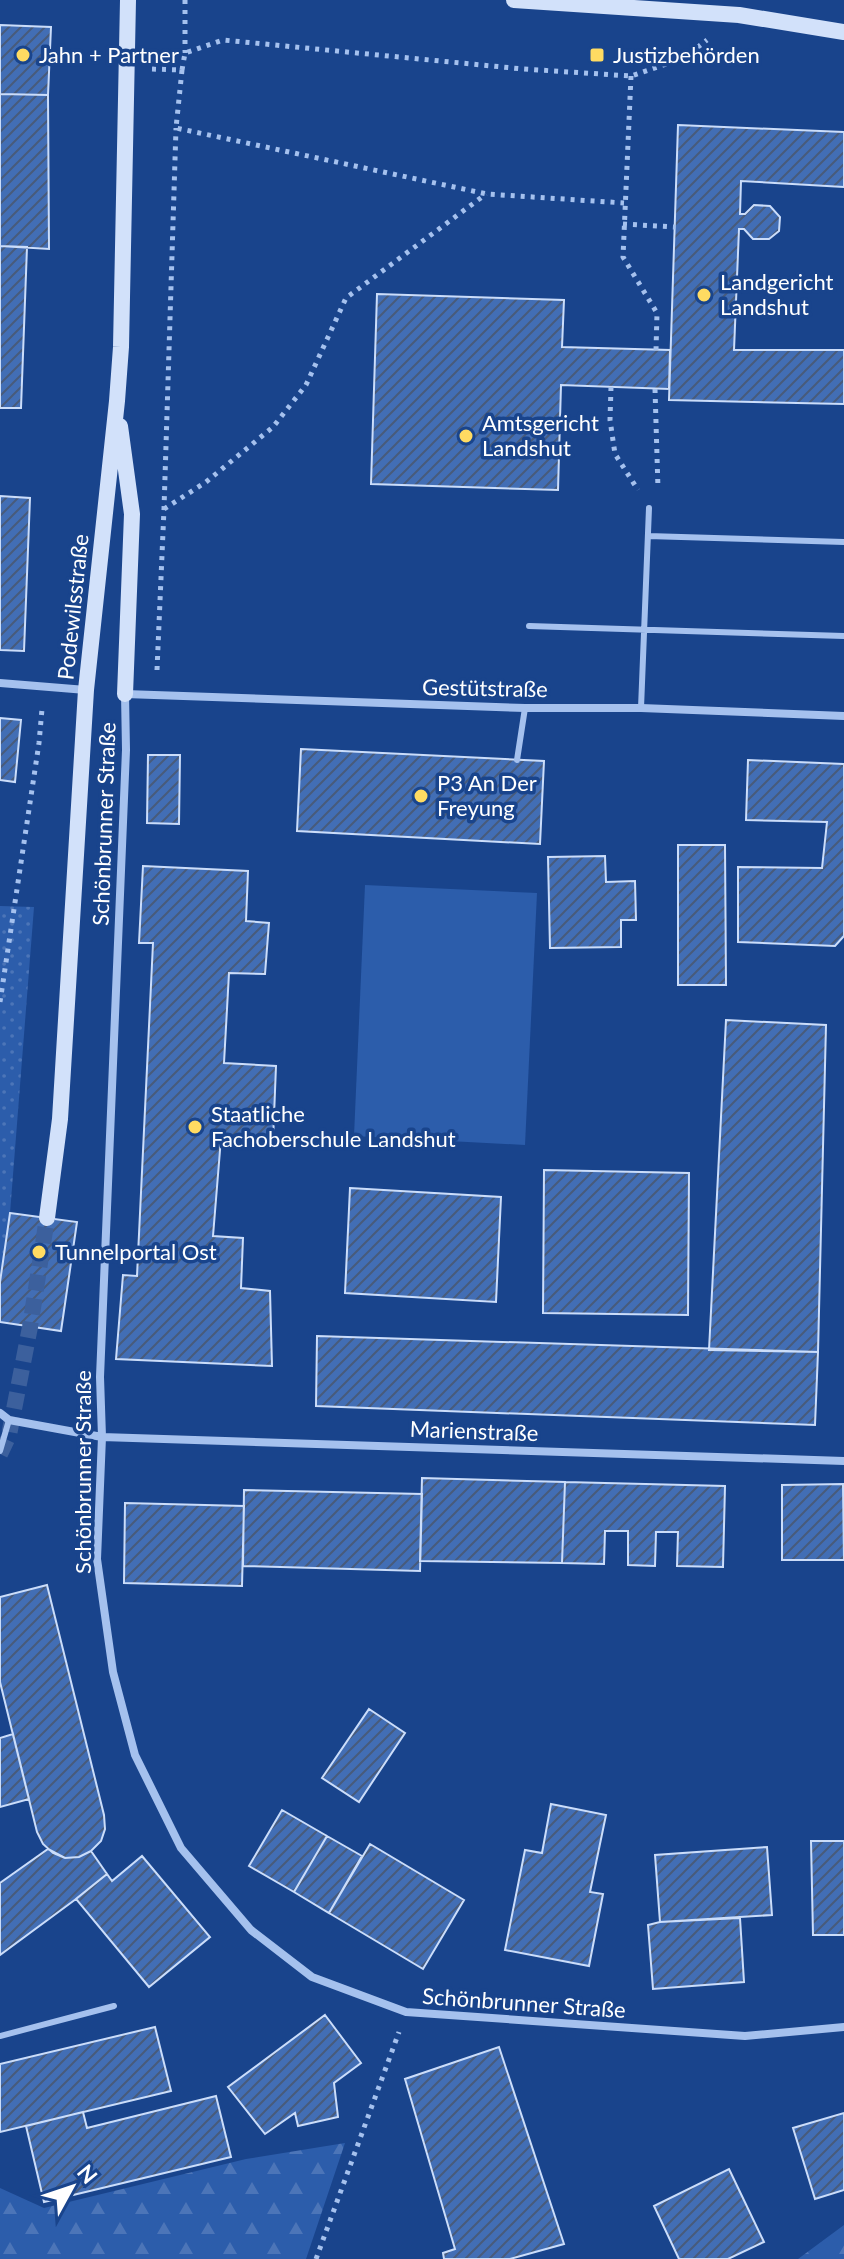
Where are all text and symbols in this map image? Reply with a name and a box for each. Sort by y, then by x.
place label: Jahn + Partner [39,41,179,68]
place label: Justizbehörden [613,41,760,68]
marker: Jahn + Partner [14,46,32,64]
marker: Justizbehörden [588,46,606,64]
place label: Landgericht Landshut [720,268,834,320]
marker: Landgericht Landshut [695,286,713,304]
place label: Amtsgericht Landshut [482,409,599,461]
marker: Amtsgericht Landshut [457,427,475,445]
street label: Podewilsstraße [51,533,94,681]
street label: Gestütstraße [422,673,548,702]
street label: Schönbrunner Straße [86,722,121,926]
place label: P3 An Der Freyung [437,769,537,821]
marker: P3 An Der Freyung [412,787,430,805]
place label: Staatliche Fachoberschule Landshut [211,1100,456,1152]
marker: Staatliche Fachoberschule Landshut [186,1118,204,1136]
place label: Tunnelportal Ost [55,1238,217,1265]
marker: Tunnelportal Ost [30,1243,48,1261]
street label: Schönbrunner Straße [69,1370,96,1574]
street label: Marienstraße [409,1415,539,1446]
street label: Schönbrunner Straße [421,1982,627,2023]
north arrow [32,2147,112,2227]
text: N [72,2159,103,2189]

